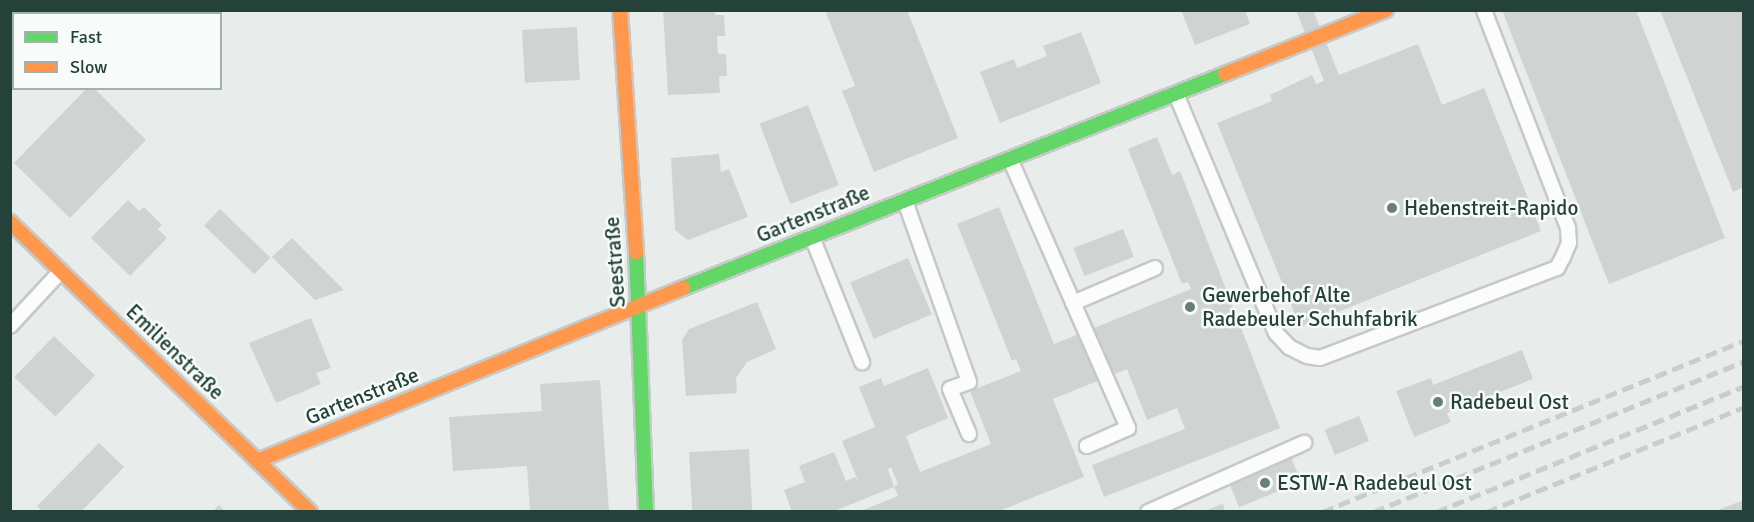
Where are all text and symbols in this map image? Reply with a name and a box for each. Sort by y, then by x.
legend [12,12,222,90]
text: Fast [70,26,102,48]
text: Slow [70,56,107,78]
street label: Gartenstraße [753,180,873,248]
place label: Hebenstreit-Rapido [1404,195,1578,221]
marker: Hebenstreit-Rapido [1385,201,1399,215]
street label: Seestraße [599,216,631,308]
place label: Gewerbehof Alte Radebeuler Schuhfabrik [1202,282,1418,332]
street label: Emilienstraße [121,299,229,405]
marker: Gewerbehof Alte Radebeuler Schuhfabrik [1183,300,1197,314]
street label: Gartenstraße [302,362,422,430]
place label: Radebeul Ost [1450,389,1569,415]
marker: Radebeul Ost [1431,395,1445,409]
place label: ESTW-A Radebeul Ost [1277,470,1472,496]
marker: ESTW-A Radebeul Ost [1258,476,1272,490]

